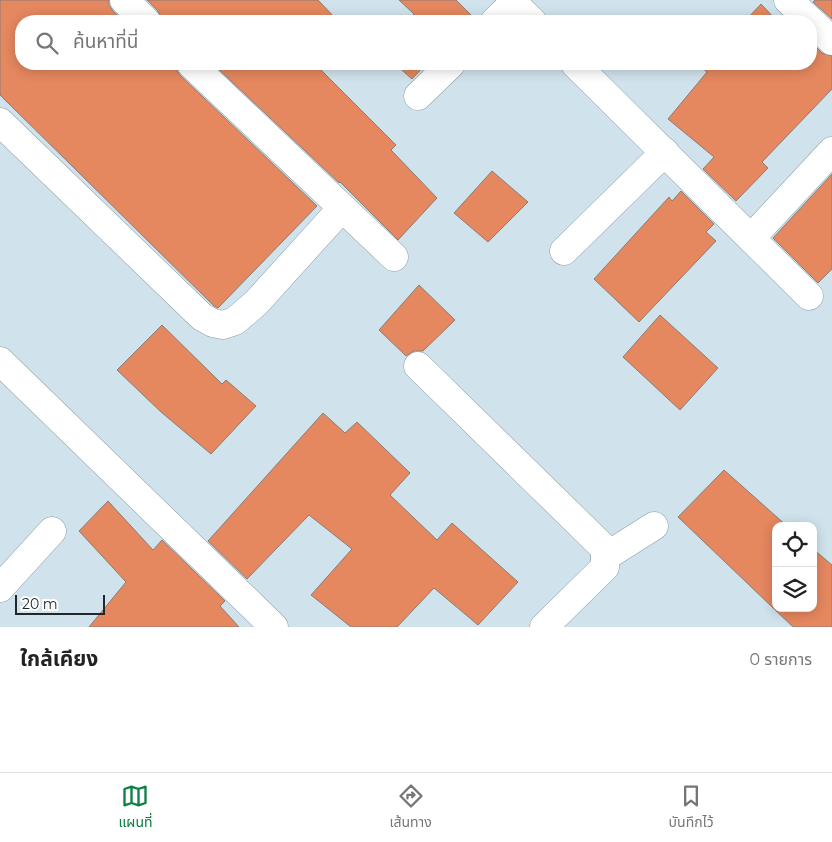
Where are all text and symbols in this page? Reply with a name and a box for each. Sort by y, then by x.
search box [15,15,817,70]
icon: search [33,29,61,57]
text: ค้นหาที่นี่ [73,30,138,53]
map controls [772,522,817,612]
button: locate [772,522,817,567]
button: layers [772,567,817,612]
scale bar [15,592,105,615]
text: 20 m [22,595,58,613]
text: ใกล้เคียง [20,646,98,671]
text: 0 รายการ [750,650,812,669]
tab: แผนที่ [118,782,153,833]
tab: เส้นทาง [389,782,432,833]
tab: บันทึกไว้ [669,782,714,833]

